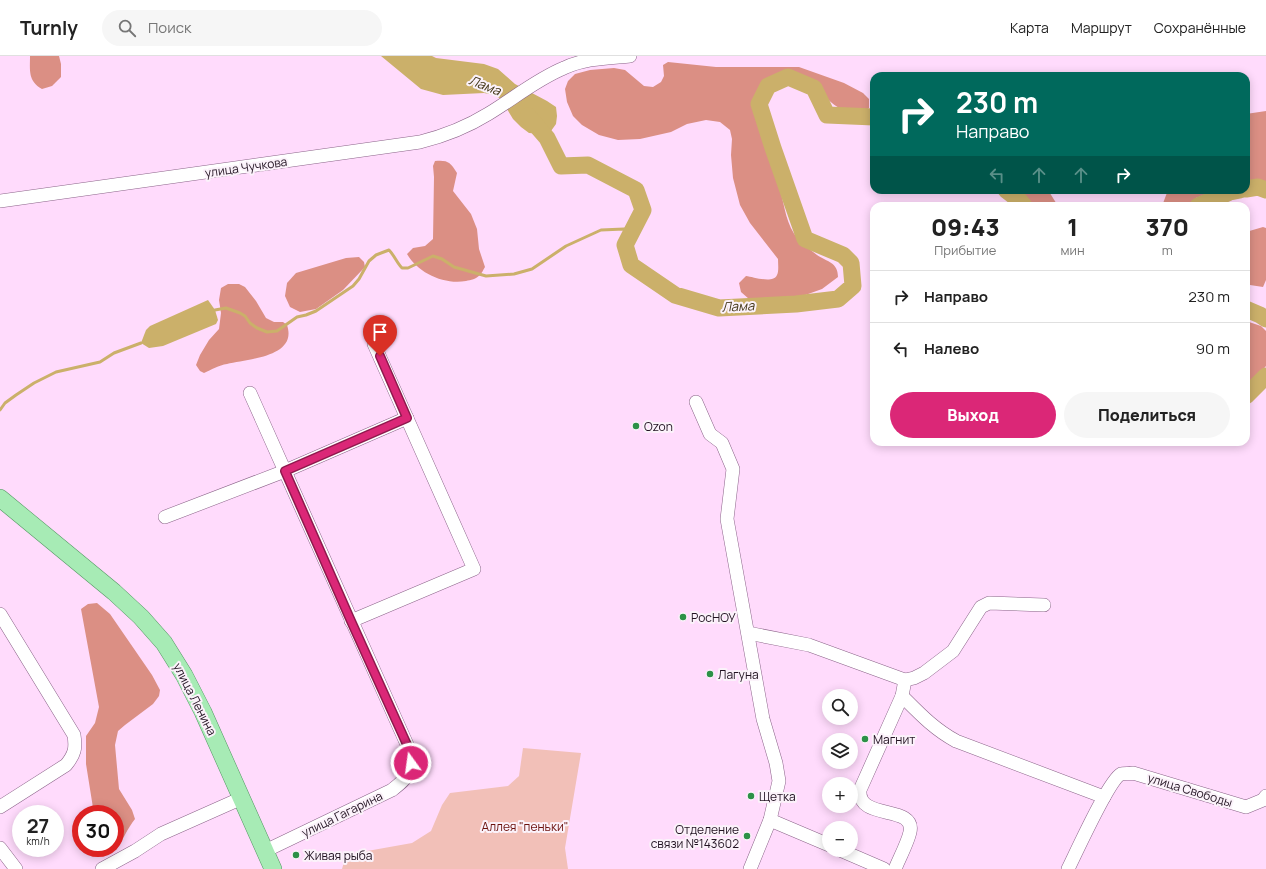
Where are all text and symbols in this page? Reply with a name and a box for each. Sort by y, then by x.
search box [102,10,382,46]
text: Turnly [20,15,78,41]
icon: search [116,17,138,39]
text: Поиск [148,17,191,38]
text: Карта [1010,18,1049,37]
text: Маршрут [1071,18,1132,37]
text: Сохранённые [1154,18,1246,37]
water label: Лама [467,71,504,100]
text: 230 m [956,83,1038,121]
icon: right [890,88,942,140]
text: Направо [956,119,1030,143]
street label: улица Чучкова [204,153,288,181]
icon: left [986,164,1008,186]
icon: ahead [1028,164,1050,186]
icon: ahead [1070,164,1092,186]
icon: right [1112,164,1134,186]
text: 09:43 [931,210,1000,243]
text: 1 [1067,210,1078,243]
text: 370 [1146,210,1189,243]
text: Прибытие [934,241,996,259]
text: мин [1061,241,1085,259]
text: m [1162,241,1173,259]
icon: right [890,286,912,308]
text: Направо [924,286,988,307]
text: 230 m [1188,286,1230,307]
water label: Лама [721,296,755,316]
pin [363,315,397,356]
icon: arrive [369,321,391,343]
icon: left [890,338,912,360]
text: Налево [924,338,979,359]
text: 90 m [1196,338,1230,359]
button: Выход [890,392,1056,438]
button: Поделиться [1064,392,1230,438]
place label: Ozon [644,418,673,435]
marker: Ozon [631,421,641,431]
place label: РосНОУ [691,609,736,626]
marker: РосНОУ [678,612,688,622]
street label: улица Ленина [169,660,221,738]
place label: Лагуна [718,666,759,683]
marker: Лагуна [705,669,715,679]
map controls [822,689,858,857]
button: search [822,689,858,725]
place label: Магнит [873,731,915,748]
button: layers [822,733,858,769]
marker: Магнит [860,734,870,744]
position arrow [390,742,432,784]
street label: улица Свободы [1146,769,1234,811]
button: + [822,777,858,813]
street label: улица Гагарина [299,787,385,841]
place label: Щетка [759,788,796,805]
marker: Щетка [746,791,756,801]
speed limit sign: 30 [72,805,124,857]
text: 27 [27,812,49,839]
park label: Аллея "пеньки" [482,818,568,835]
place label: Отделение связи №143602 [651,821,739,852]
button: − [822,821,858,857]
marker: Отделение связи №143602 [742,831,752,841]
text: km/h [26,834,50,848]
place label: Живая рыба [304,847,372,864]
marker: Живая рыба [291,850,301,860]

